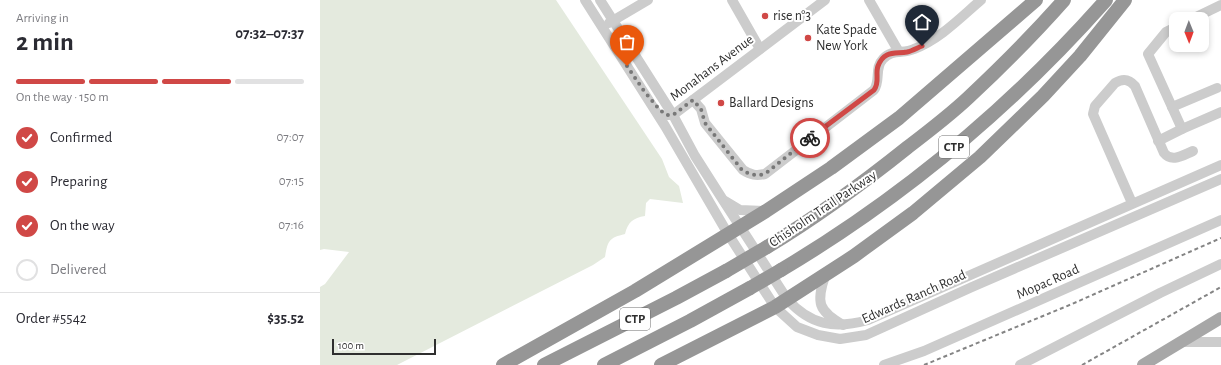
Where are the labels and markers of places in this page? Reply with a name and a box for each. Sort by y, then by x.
pin [905,5,939,46]
place label: rise n°3 [773,9,811,23]
marker: rise n°3 [760,11,770,21]
place label: Kate Spade New York [816,23,877,53]
pin [610,25,644,66]
marker: Kate Spade New York [803,33,813,43]
place label: Ballard Designs [729,96,814,110]
marker: Ballard Designs [716,98,726,108]

